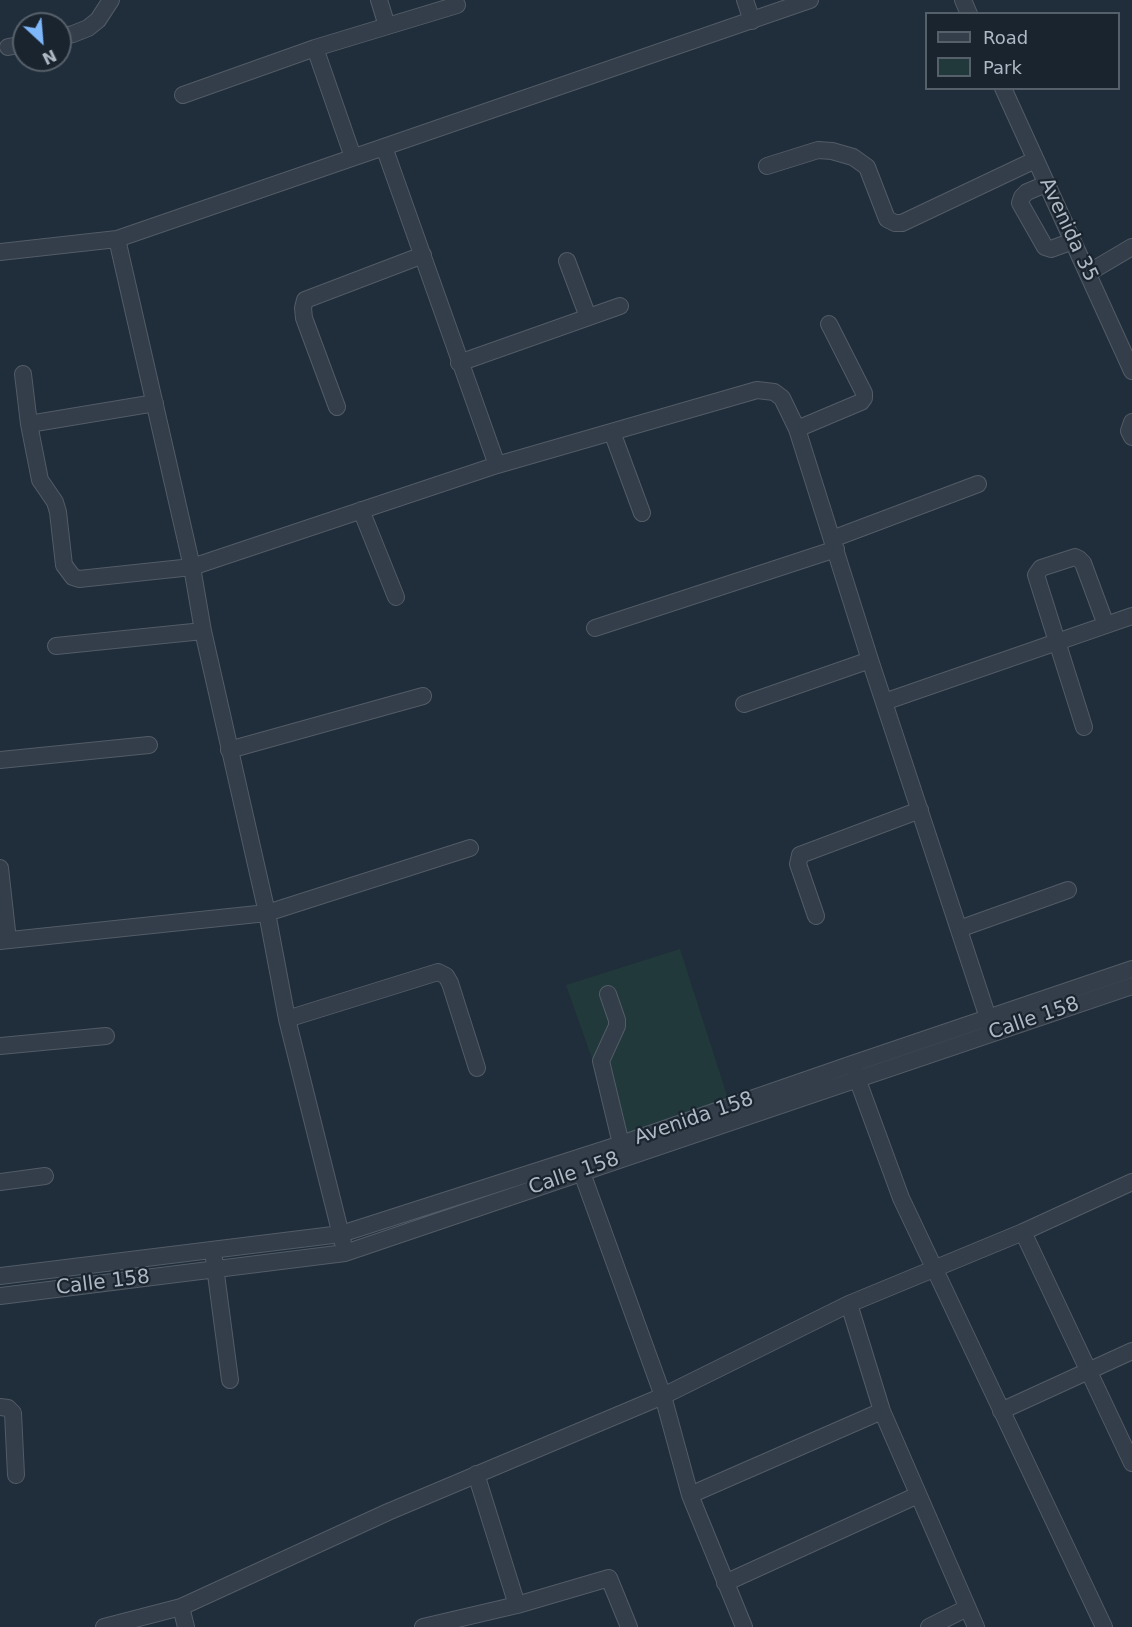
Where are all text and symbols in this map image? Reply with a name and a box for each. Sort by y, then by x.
north arrow [12,12,72,72]
legend [925,12,1120,90]
text: Road [983,27,1028,48]
text: N [39,45,59,68]
text: Park [983,57,1022,78]
street label: Avenida 35 [1034,174,1102,286]
street label: Calle 158 [986,992,1082,1046]
street label: Avenida 158 [631,1087,757,1151]
street label: Calle 158 [526,1147,622,1201]
street label: Calle 158 [55,1265,151,1301]

